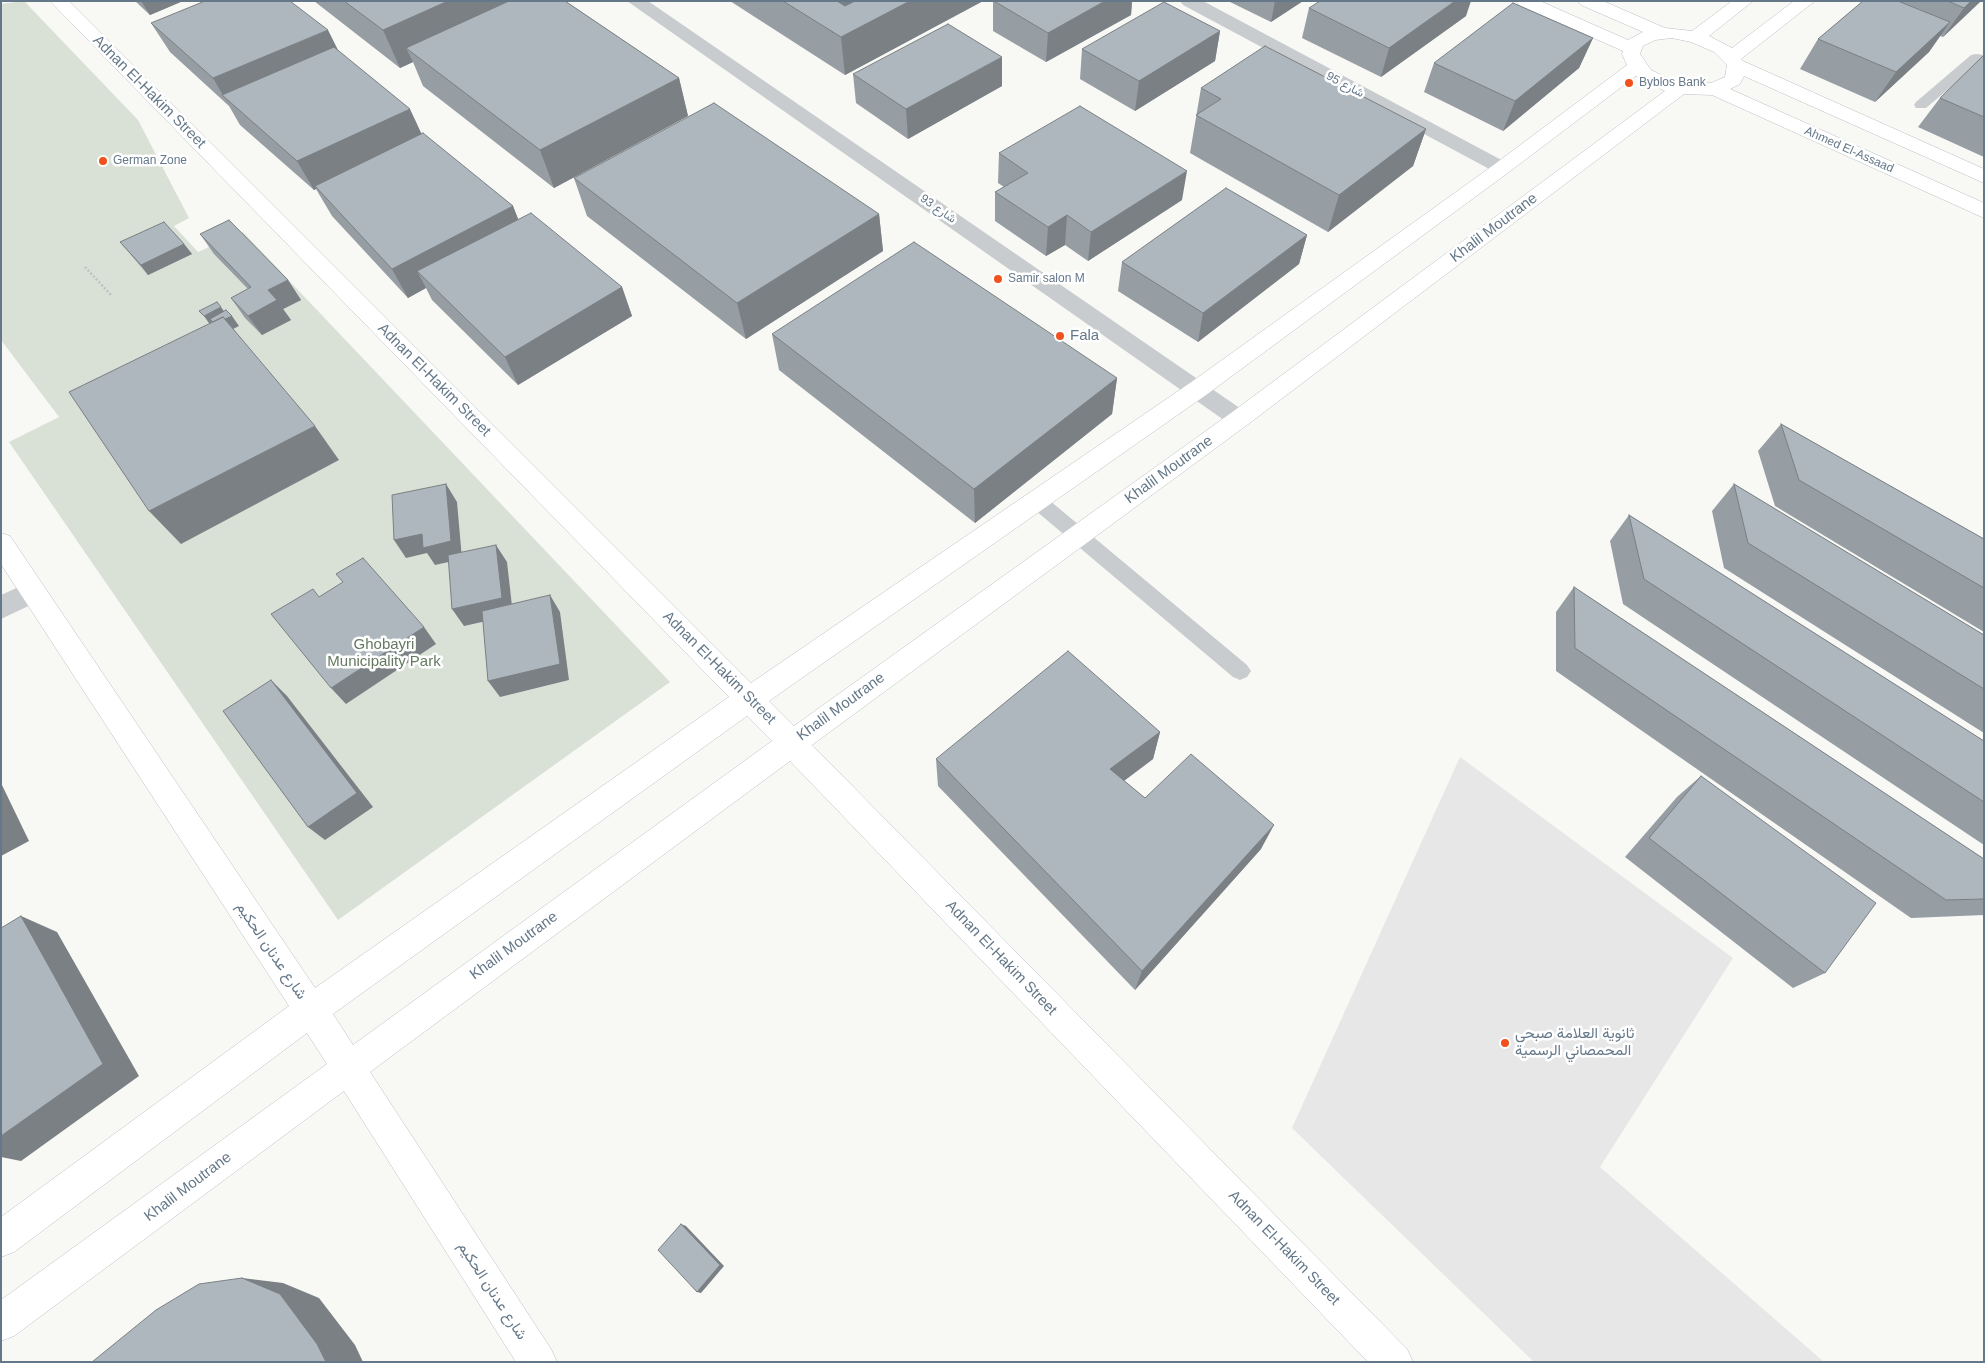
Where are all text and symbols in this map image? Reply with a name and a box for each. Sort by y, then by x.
street label: Adnan El-Hakim Street [89,32,209,152]
street label: شارع 95 [1324,69,1366,101]
place label: Byblos Bank [1639,76,1706,90]
marker: Byblos Bank [1623,77,1635,89]
street label: Ahmed El-Assaad [1802,124,1896,176]
place label: German Zone [113,154,187,168]
marker: German Zone [97,155,109,167]
street label: Khalil Moutrane [1447,189,1541,267]
street label: شارع 93 [917,191,959,227]
place label: Samir salon M [1008,272,1085,286]
marker: Samir salon M [992,273,1004,285]
street label: Adnan El-Hakim Street [374,320,494,440]
place label: Fala [1070,327,1099,345]
marker: Fala [1054,330,1066,342]
street label: Khalil Moutrane [1122,432,1216,508]
street label: Adnan El-Hakim Street [659,608,779,728]
park label: Ghobayri Municipality Park [327,636,441,671]
street label: Khalil Moutrane [794,669,888,745]
street label: Adnan El-Hakim Street [942,897,1060,1019]
street label: شارع عدنان الحكيم [232,899,310,1003]
street label: Khalil Moutrane [467,908,561,984]
place label: ثانوية العلامة صبحي المحمصاني الرسمية [1515,1025,1635,1060]
marker: ثانوية العلامة صبحي المحمصاني الرسمية [1499,1037,1511,1049]
street label: Khalil Moutrane [141,1148,235,1226]
street label: Adnan El-Hakim Street [1225,1187,1343,1309]
street label: شارع عدنان الحكيم [454,1239,530,1343]

